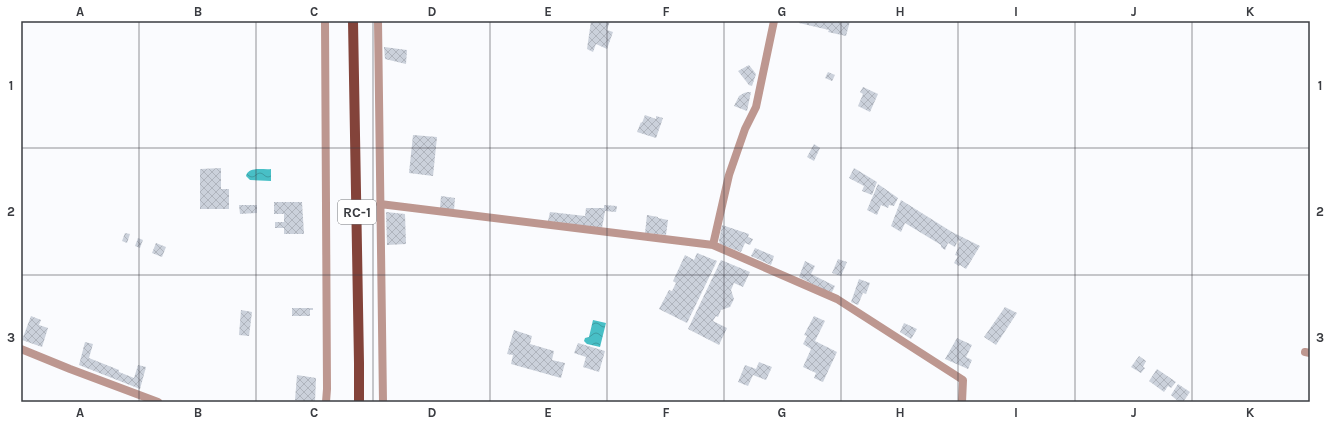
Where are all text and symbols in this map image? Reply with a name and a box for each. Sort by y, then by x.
text: A [76,4,84,19]
text: B [194,4,202,19]
text: C [310,4,318,19]
text: D [428,4,437,19]
text: E [544,4,552,19]
text: F [662,4,670,19]
text: G [778,4,786,19]
text: H [895,4,905,19]
text: I [1014,4,1018,19]
text: J [1131,4,1137,19]
text: K [1246,4,1255,19]
text: 1 [9,78,13,93]
text: 1 [1318,78,1322,93]
road number: RC-1 [338,200,376,224]
text: 2 [7,204,15,219]
text: 2 [1316,204,1324,219]
text: 3 [7,330,15,345]
text: 3 [1316,330,1324,345]
text: A [76,405,84,420]
text: B [194,405,202,420]
text: C [310,405,318,420]
text: D [428,405,437,420]
text: E [544,405,552,420]
text: F [662,405,670,420]
text: G [778,405,786,420]
text: H [895,405,905,420]
text: I [1014,405,1018,420]
text: J [1131,405,1137,420]
text: K [1246,405,1255,420]

